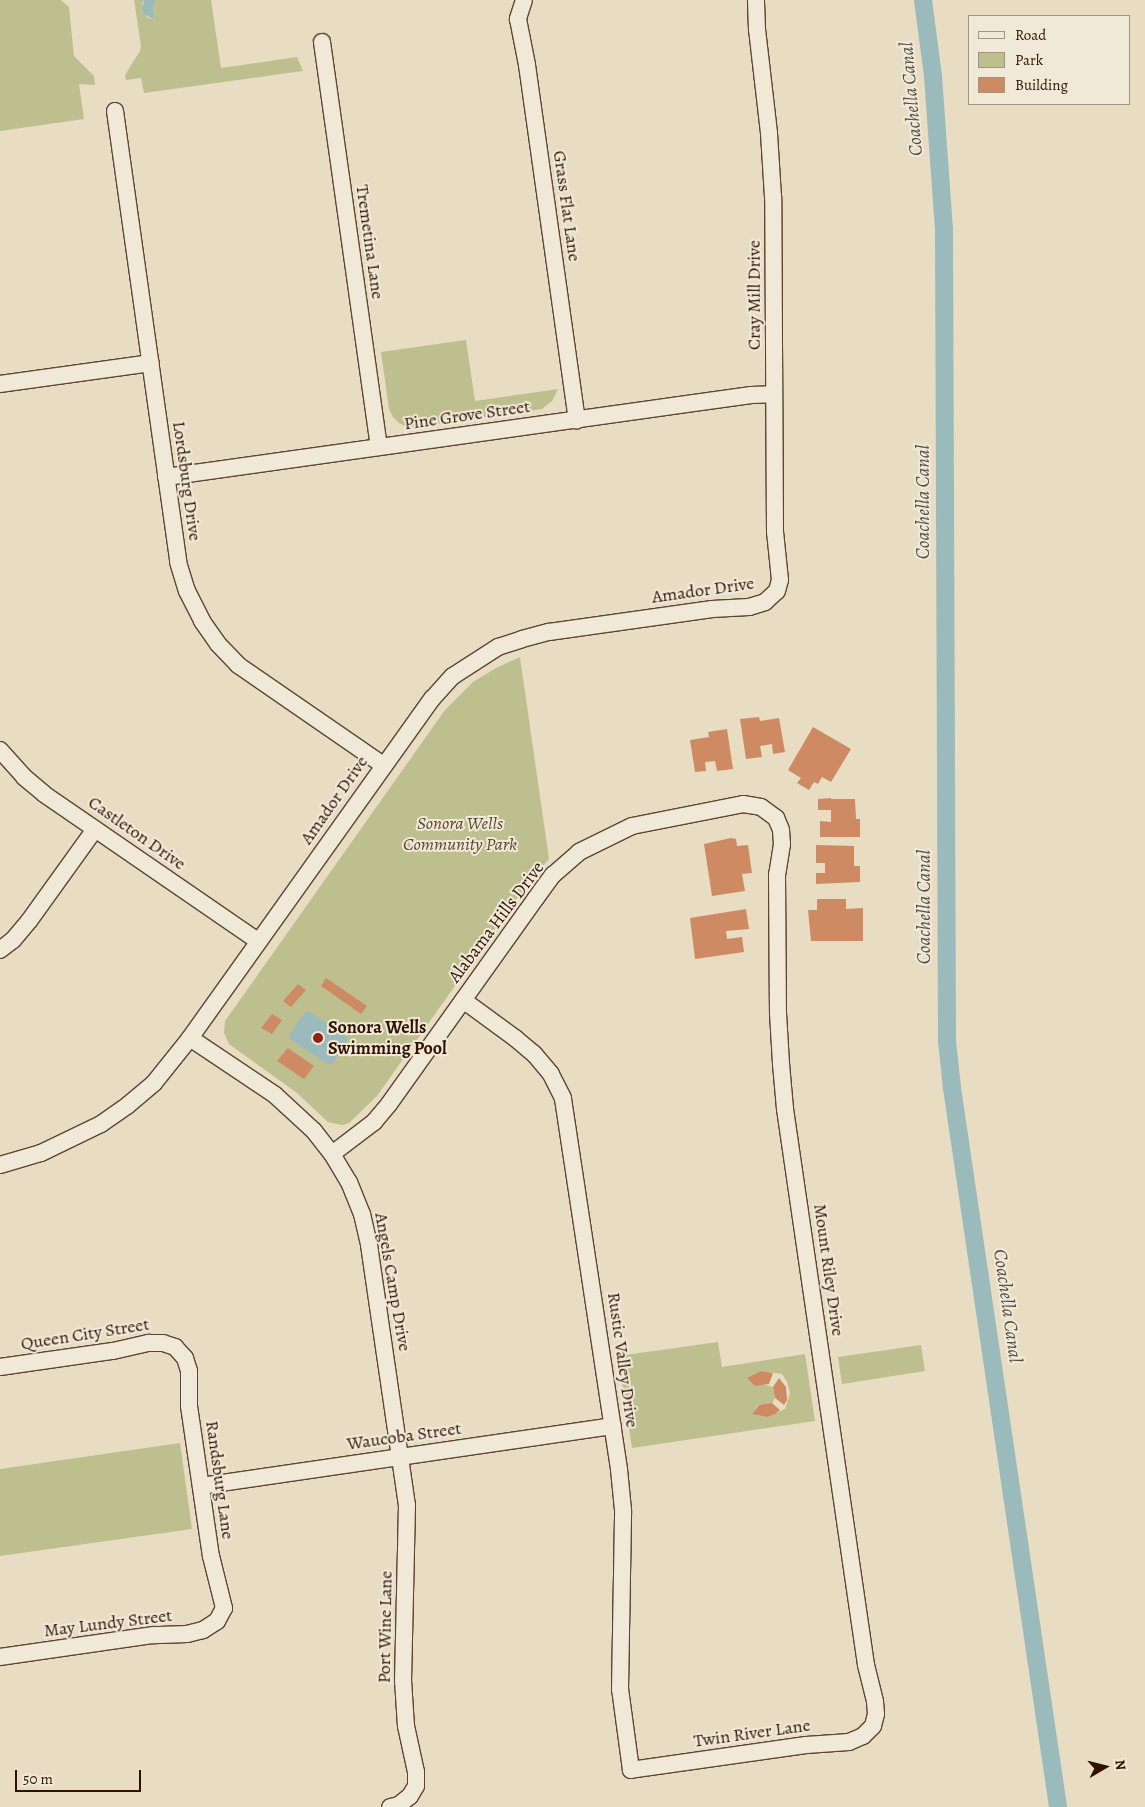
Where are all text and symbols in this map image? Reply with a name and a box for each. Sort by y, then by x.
legend [968,15,1130,105]
text: Road [1015,25,1046,45]
water label: Coachella Canal [896,41,928,157]
text: Park [1015,50,1043,70]
text: Building [1015,75,1068,95]
street label: Grass Flat Lane [549,149,585,263]
street label: Tremetina Lane [351,183,389,301]
street label: Cray Mill Drive [743,240,765,350]
street label: Pine Grove Street [403,395,531,435]
street label: Lordsburg Drive [168,420,206,542]
water label: Coachella Canal [913,445,935,559]
street label: Amador Drive [650,572,756,608]
street label: Amador Drive [296,752,372,848]
street label: Castleton Drive [84,791,190,875]
park label: Sonora Wells Community Park [403,813,517,856]
water label: Coachella Canal [914,850,936,964]
street label: Alabama Hills Drive [443,857,549,987]
place label: Sonora Wells Swimming Pool [328,1017,447,1060]
marker: Sonora Wells Swimming Pool [312,1032,324,1044]
street label: Mount Riley Drive [809,1202,849,1338]
street label: Angels Camp Drive [370,1211,416,1353]
water label: Coachella Canal [988,1248,1026,1364]
street label: Rustic Valley Drive [603,1291,643,1429]
street label: Queen City Street [19,1313,151,1355]
street label: Waucoba Street [345,1417,463,1455]
street label: Randsburg Lane [201,1419,239,1541]
street label: Port Wine Lane [373,1571,397,1683]
street label: May Lundy Street [43,1604,173,1642]
street label: Twin River Lane [692,1714,812,1752]
north arrow [1080,1742,1130,1792]
text: N [1110,1758,1130,1771]
scale bar [18,1760,144,1792]
text: 50 m [23,1769,53,1789]

